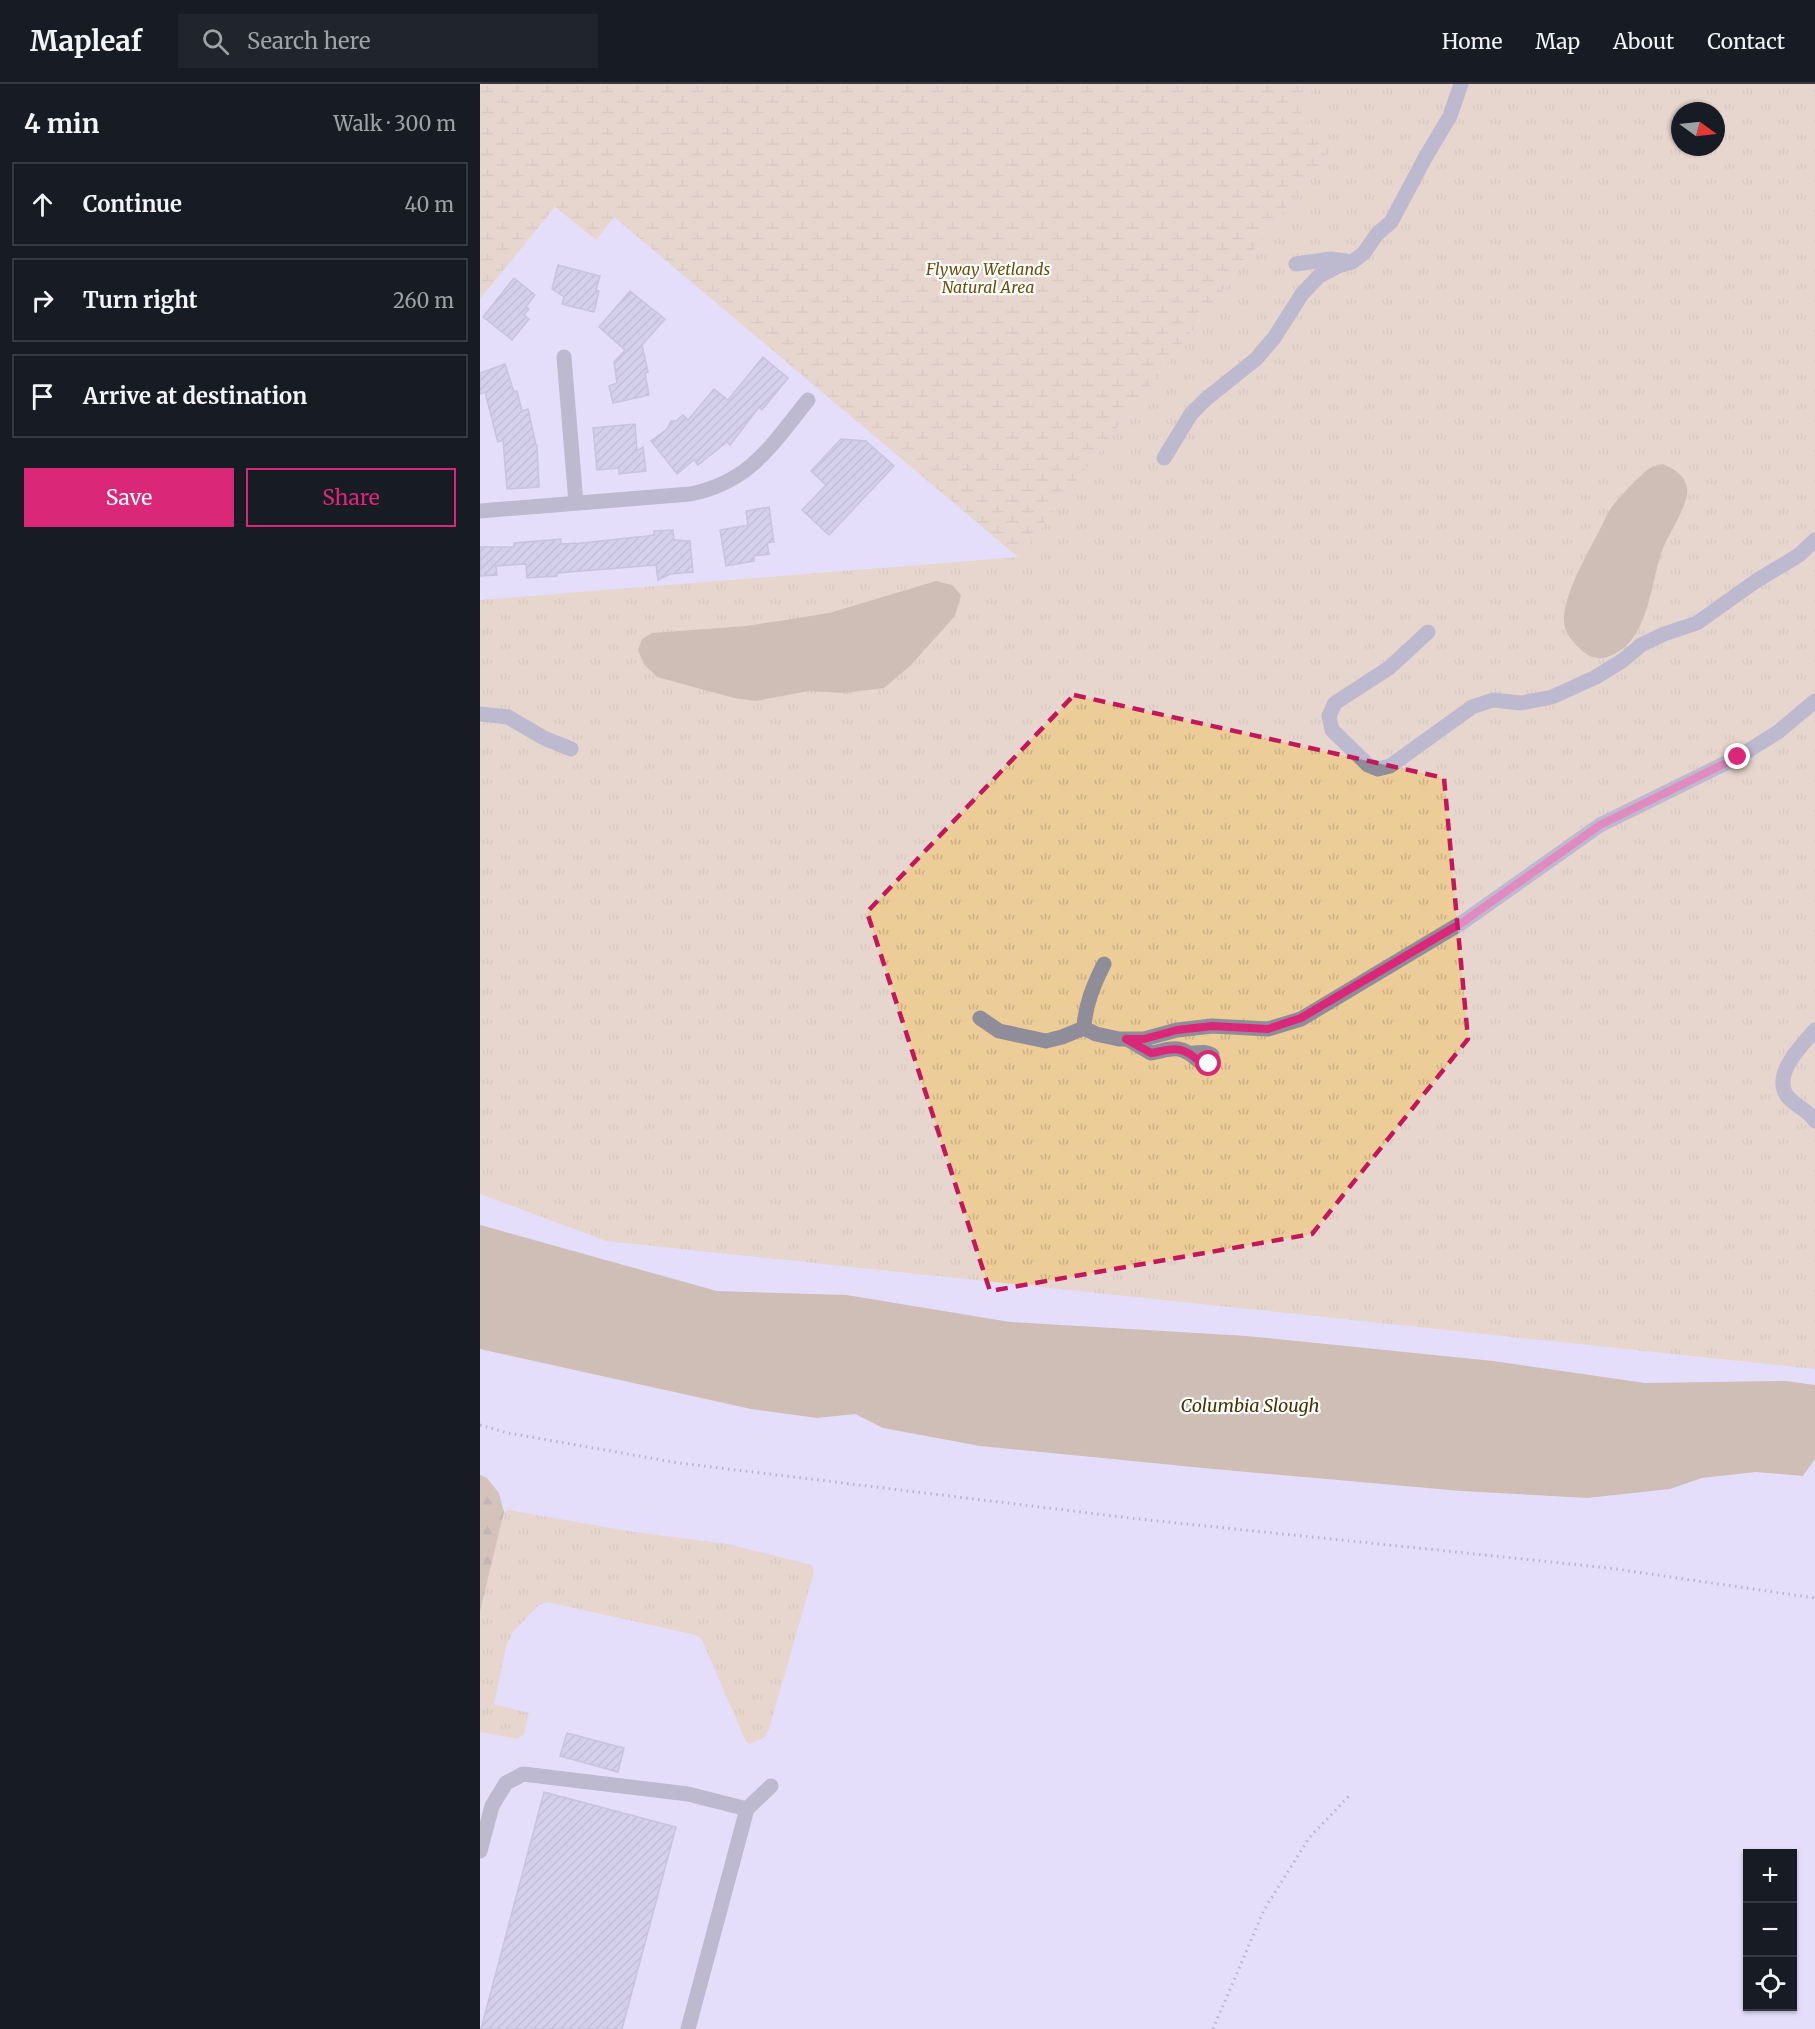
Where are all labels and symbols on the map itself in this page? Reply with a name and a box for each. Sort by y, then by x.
north arrow [1671,102,1725,156]
park label: Flyway Wetlands Natural Area [925,259,1050,297]
route end [1724,743,1750,769]
route start [1195,1050,1221,1076]
water label: Columbia Slough [1181,1394,1319,1417]

